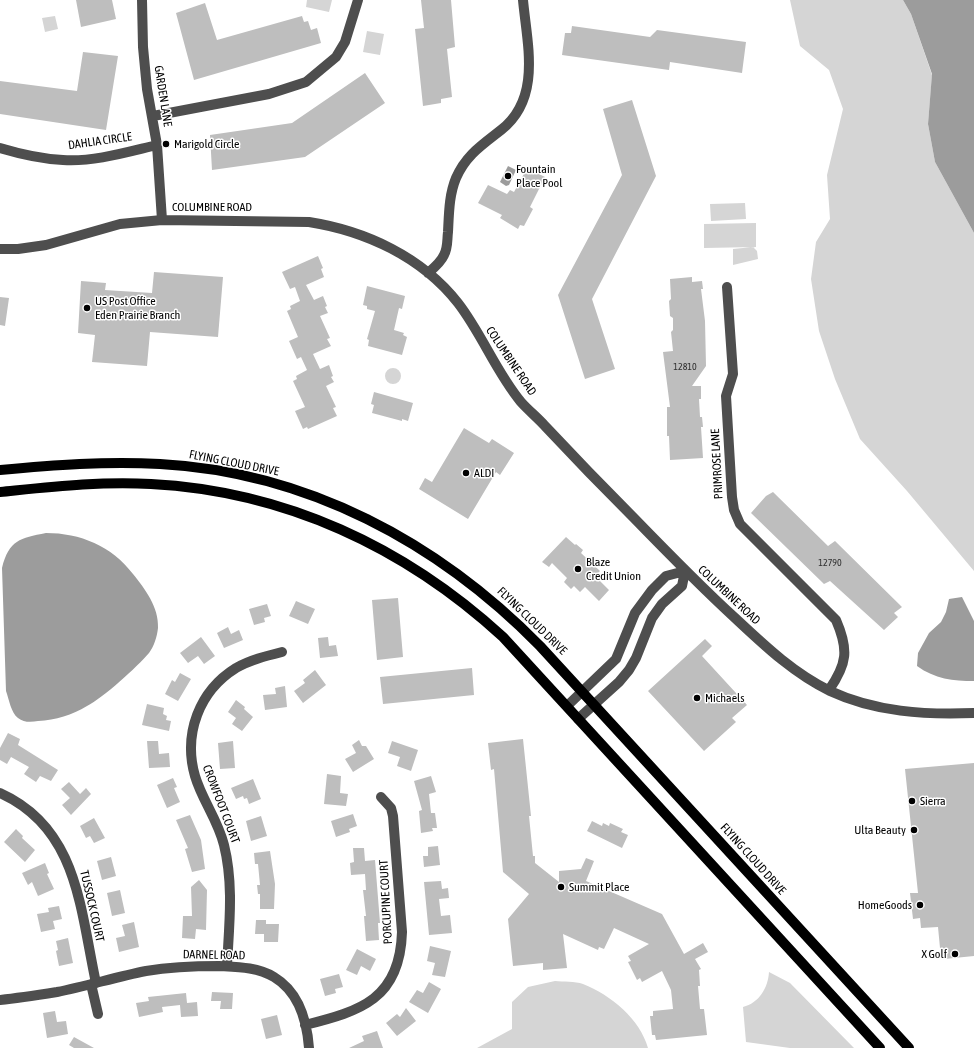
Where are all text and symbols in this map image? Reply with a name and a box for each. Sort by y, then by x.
street label: GARDEN LANE [151,64,175,128]
street label: DAHLIA CIRCLE [67,129,133,153]
place label: Marigold Circle [174,137,240,151]
marker: Marigold Circle [161,139,171,149]
place label: Fountain Place Pool [516,162,562,190]
marker: Fountain Place Pool [503,171,513,181]
street label: COLUMBINE ROAD [172,200,252,214]
place label: US Post Office Eden Prairie Branch [95,294,180,322]
marker: US Post Office Eden Prairie Branch [82,303,92,313]
street label: COLUMBINE ROAD [483,324,539,398]
house number: 12810 [673,361,697,373]
street label: PRIMROSE LANE [708,428,726,500]
street label: FLYING CLOUD DRIVE [188,447,280,479]
place label: ALDI [474,466,494,480]
marker: ALDI [461,468,471,478]
place label: Blaze Credit Union [586,555,641,583]
house number: 12790 [818,557,842,569]
street label: COLUMBINE ROAD [695,562,763,628]
marker: Blaze Credit Union [573,564,583,574]
street label: FLYING CLOUD DRIVE [494,584,570,658]
place label: Michaels [705,691,745,705]
marker: Michaels [692,693,702,703]
street label: CROWFOOT COURT [199,763,243,845]
place label: Sierra [920,794,946,808]
marker: Sierra [907,796,917,806]
street label: FLYING CLOUD DRIVE [717,820,789,898]
place label: Ulta Beauty [854,823,906,837]
marker: Ulta Beauty [909,825,919,835]
street label: PORCUPINE COURT [377,859,395,945]
street label: TUSSOCK COURT [77,869,107,943]
place label: Summit Place [569,880,630,894]
marker: Summit Place [556,882,566,892]
place label: HomeGoods [858,898,912,912]
marker: HomeGoods [915,900,925,910]
street label: DARNEL ROAD [183,947,245,963]
place label: X Golf [921,947,947,961]
marker: X Golf [950,949,960,959]

